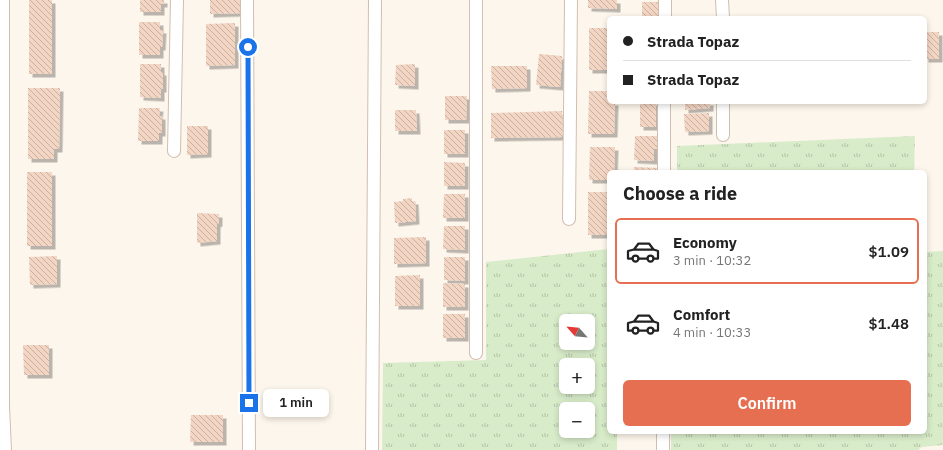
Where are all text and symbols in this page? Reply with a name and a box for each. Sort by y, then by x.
text: Strada Topaz [647,32,739,51]
route start [239,38,257,56]
text: Strada Topaz [647,70,739,89]
text: Choose a ride [623,182,737,205]
icon: car [625,233,661,269]
text: Economy [673,233,737,252]
text: $1.09 [869,242,909,261]
text: 3 min · 10:32 [673,252,751,269]
icon: car [625,305,661,341]
text: Comfort [673,305,730,324]
north arrow [559,314,595,350]
map controls [559,314,595,438]
text: $1.48 [869,314,909,333]
text: 4 min · 10:33 [673,324,751,341]
button: + [559,358,595,394]
button: Confirm [623,380,911,426]
callout: 1 min [263,389,329,417]
route end [240,394,258,412]
text: 1 min [279,394,313,411]
button: − [559,402,595,438]

